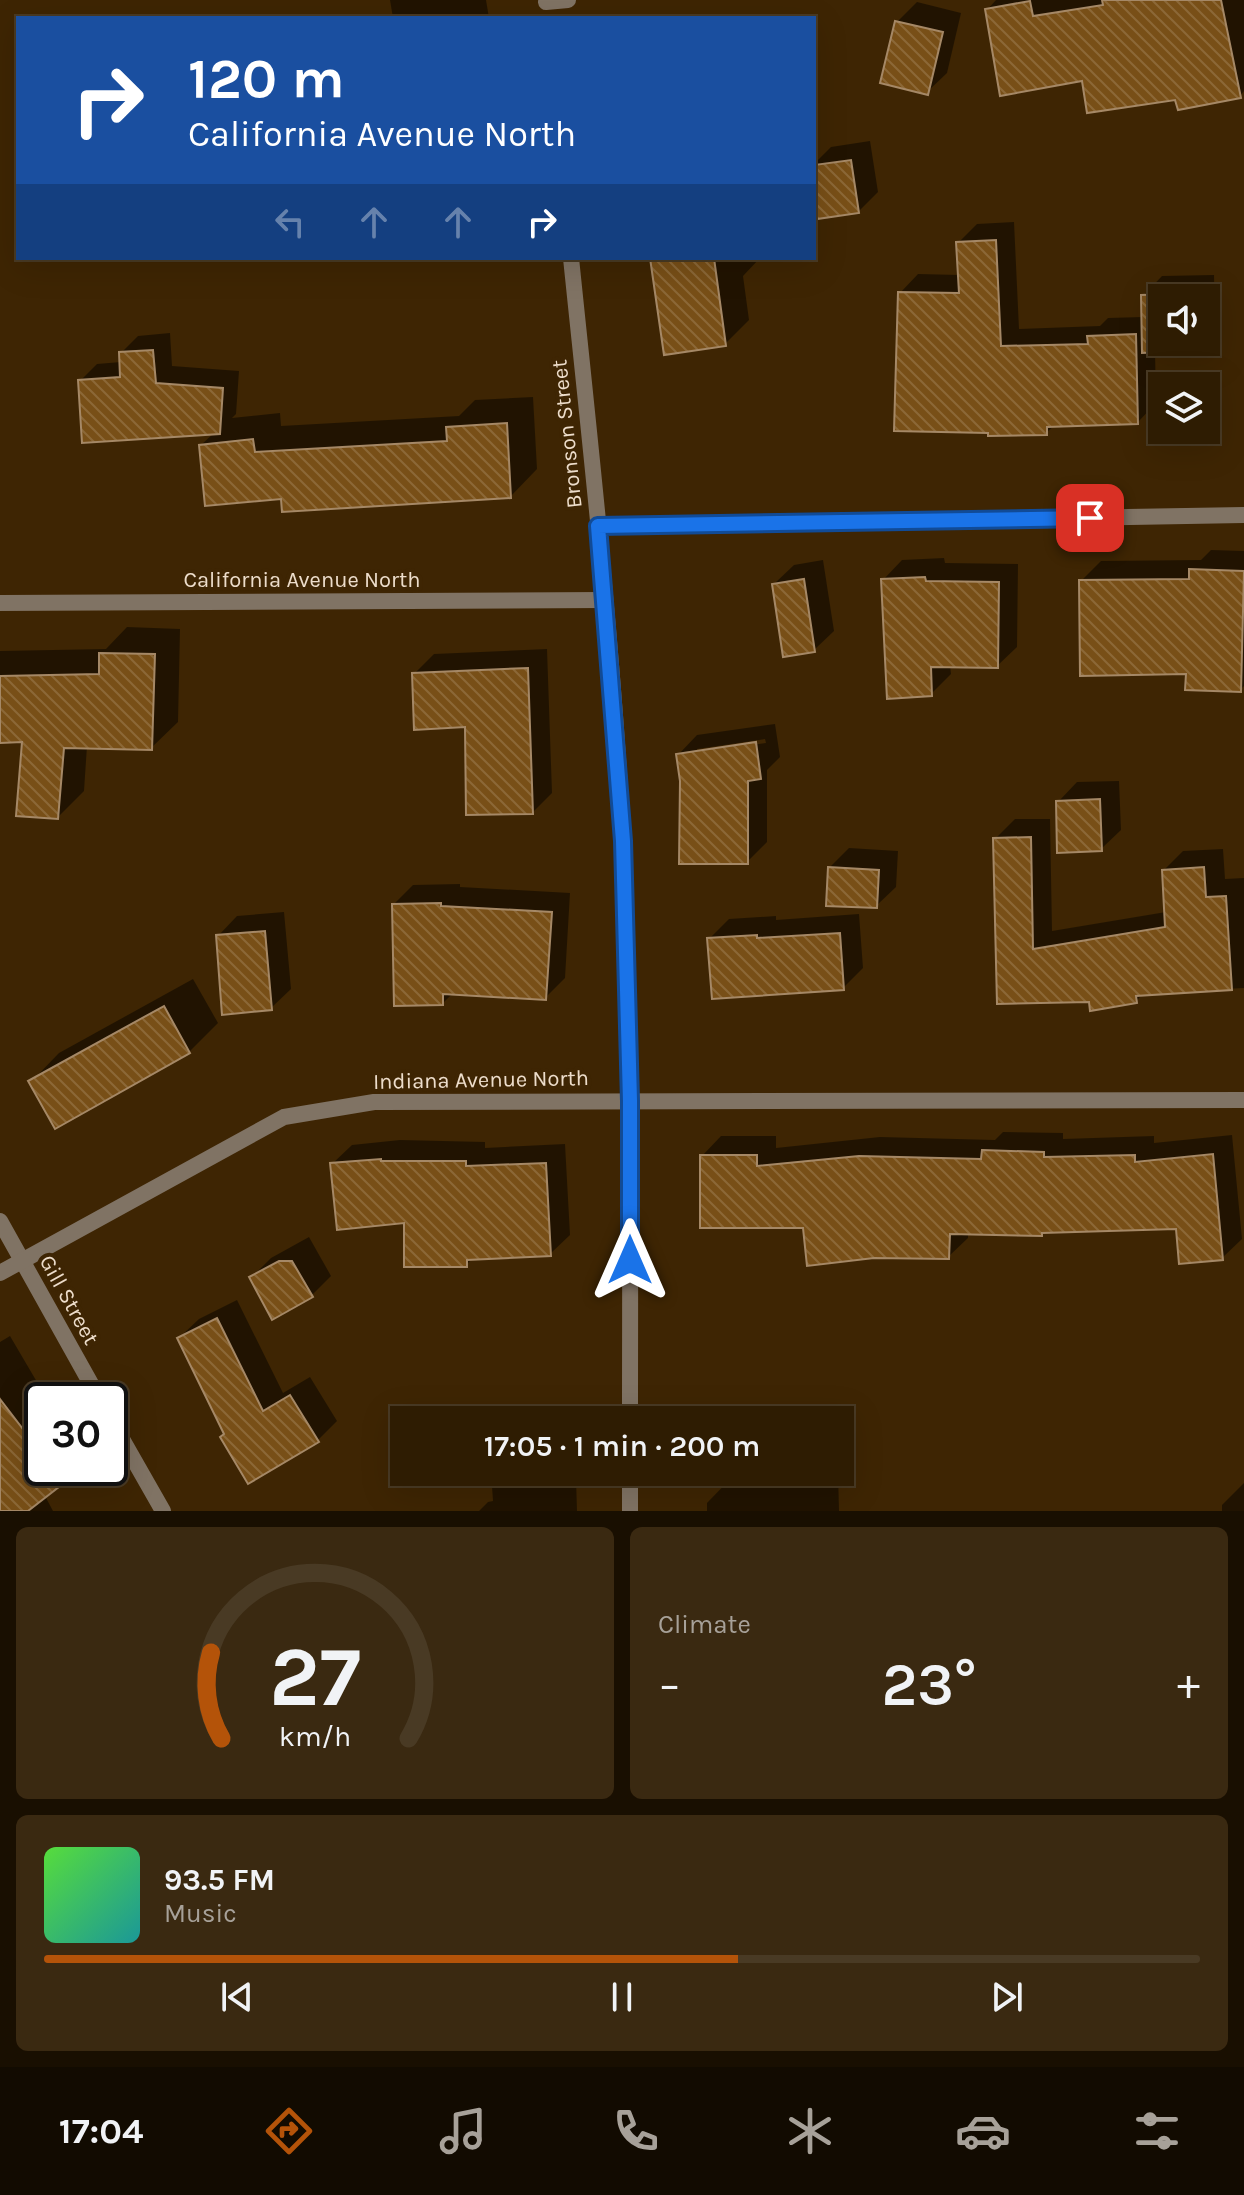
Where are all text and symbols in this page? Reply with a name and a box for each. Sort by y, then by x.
text: 120 m [188,46,345,111]
icon: right [56,48,160,152]
text: California Avenue North [188,113,576,155]
icon: left [268,200,312,244]
icon: ahead [352,200,396,244]
icon: ahead [436,200,480,244]
icon: right [520,200,564,244]
map controls [1148,284,1220,444]
button: sound [1148,284,1220,356]
street label: Bronson Street [546,358,588,510]
button: layers [1148,372,1220,444]
pin [1056,484,1124,552]
icon: arrive [1068,496,1112,540]
street label: California Avenue North [183,567,421,593]
street label: Indiana Avenue North [373,1065,589,1095]
position arrow [588,1218,672,1302]
street label: Gill Street [34,1251,104,1349]
speed limit sign: 30 [24,1382,128,1486]
text: 17:05 · 1 min · 200 m [484,1428,760,1464]
text: Climate [658,1609,751,1640]
text: 27 [269,1629,361,1726]
text: 23° [881,1650,977,1720]
text: − [658,1659,681,1710]
text: + [1177,1659,1200,1710]
text: km/h [279,1720,351,1753]
text: 93.5 FM [164,1862,275,1898]
text: Music [164,1898,237,1929]
icon: previous [215,1975,259,2019]
icon: pause [600,1975,644,2019]
icon: next [985,1975,1029,2019]
icon: directions [261,2103,317,2159]
icon: music [435,2103,491,2159]
icon: phone [608,2103,664,2159]
icon: climate [782,2103,838,2159]
icon: car [955,2103,1011,2159]
icon: filters [1129,2103,1185,2159]
text: 17:04 [59,2110,143,2152]

